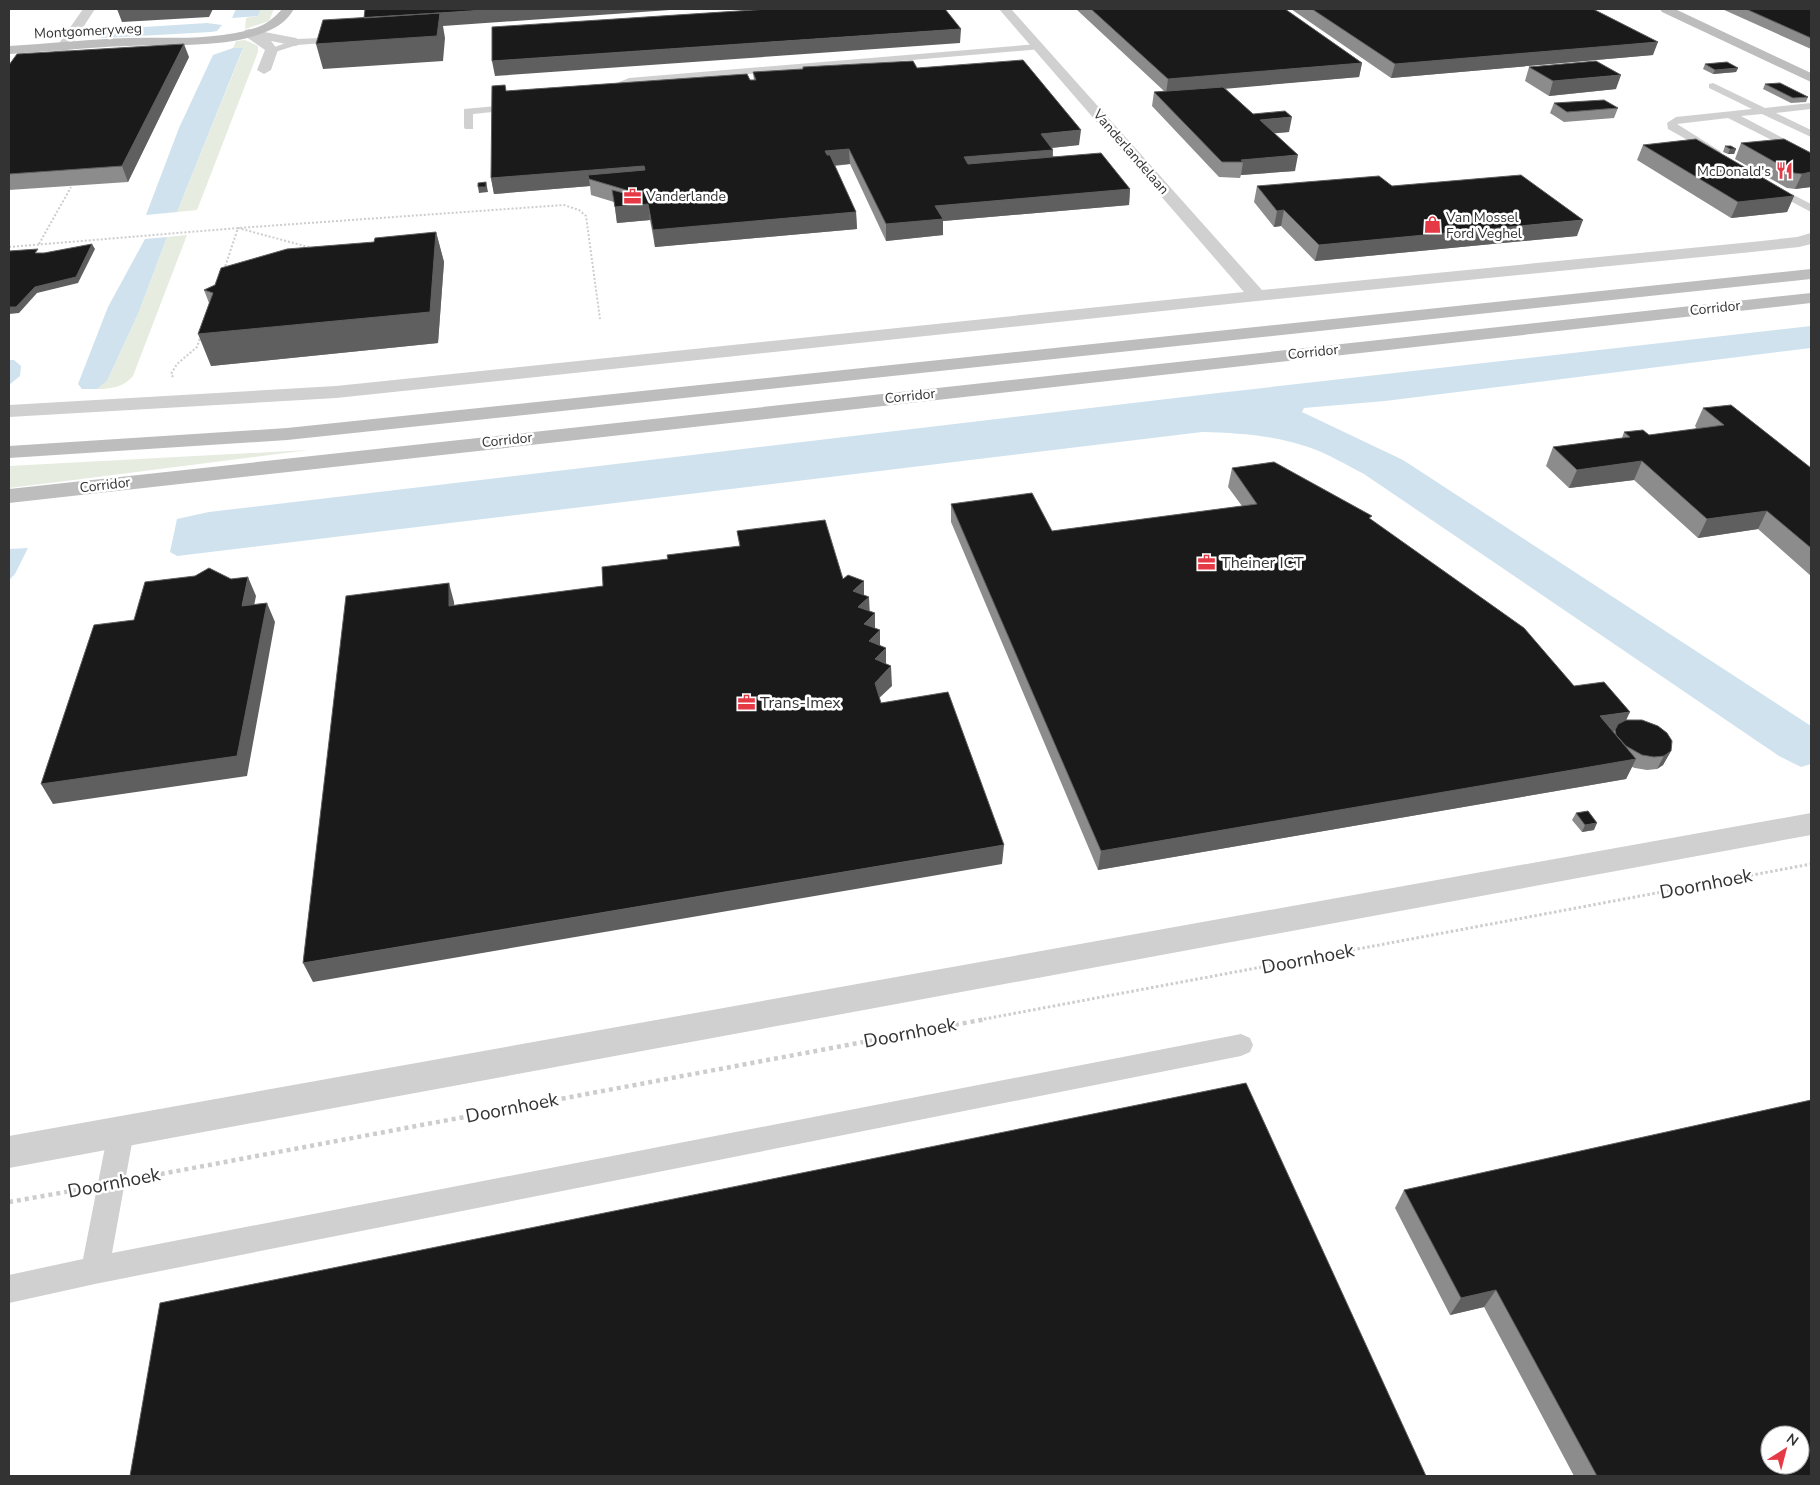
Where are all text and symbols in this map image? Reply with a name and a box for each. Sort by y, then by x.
street label: Montgomeryweg [33,19,143,43]
street label: Vanderlandelaan [1088,105,1173,199]
restaurant icon: McDonald's [1775,161,1795,181]
place label: McDonald's [1697,162,1771,181]
office icon: Vanderlande [622,186,642,206]
place label: Vanderlande [645,187,726,206]
place label: Van Mossel Ford Veghel [1445,208,1523,243]
shop icon: Van Mossel Ford Veghel [1422,215,1442,235]
street label: Corridor [1689,296,1741,320]
street label: Corridor [1287,340,1339,364]
street label: Corridor [884,384,936,408]
street label: Corridor [481,428,533,452]
street label: Corridor [79,472,131,498]
place label: Theiner ICT [1221,552,1304,574]
office icon: Theiner ICT [1197,553,1217,573]
place label: Trans-Imex [760,692,841,714]
office icon: Trans-Imex [736,693,756,713]
street label: Doornhoek [1657,862,1755,906]
street label: Doornhoek [1259,937,1357,981]
street label: Doornhoek [861,1011,959,1055]
street label: Doornhoek [463,1086,561,1130]
street label: Doornhoek [65,1161,163,1205]
north arrow [1760,1425,1810,1475]
text: N [1783,1429,1802,1451]

